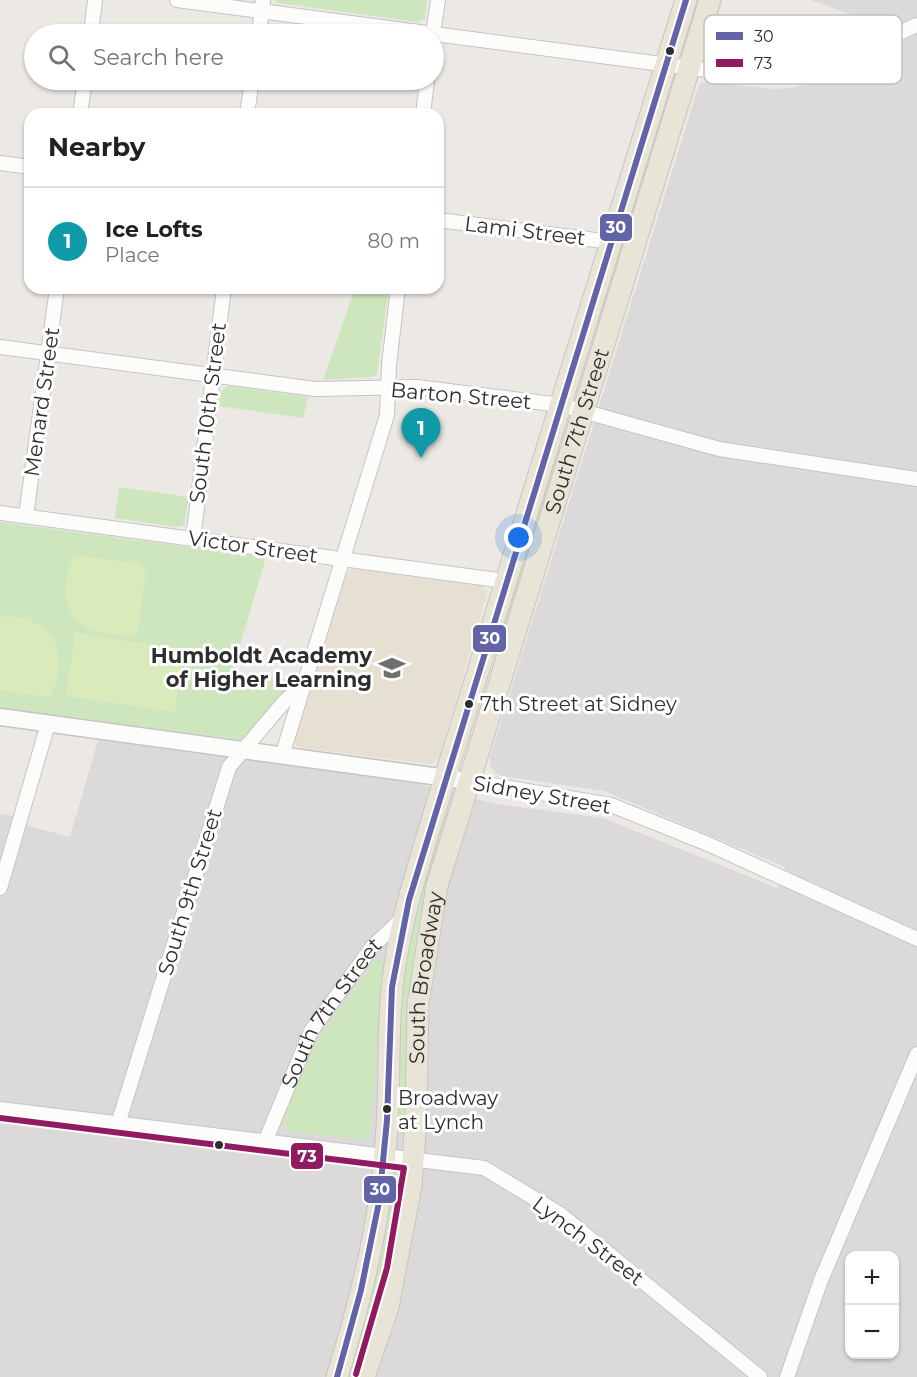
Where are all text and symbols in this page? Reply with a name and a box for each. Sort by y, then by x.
legend [704,15,902,84]
search box [24,24,444,90]
text: 30 [754,27,774,46]
icon: search [45,41,78,74]
text: Search here [93,44,224,71]
unlabelled marker [664,45,676,57]
text: 73 [754,54,772,73]
text: Nearby [48,131,145,163]
street label: Lami Street [463,211,587,250]
line badge: 30 [599,213,633,242]
text: Ice Lofts [105,216,203,243]
text: 30 [605,218,626,237]
text: 1 [64,229,71,253]
text: 80 m [368,229,420,253]
text: Place [105,243,160,267]
street label: South 10th Street [184,321,231,505]
street label: Menard Street [19,326,64,478]
street label: South 7th Street [539,345,614,517]
street label: Barton Street [389,377,533,414]
pin: 1 [402,408,440,458]
your location [504,523,533,552]
street label: Victor Street [187,525,319,568]
line badge: 30 [472,624,507,653]
text: 30 [479,629,500,648]
place label: Humboldt Academy of Higher Learning [151,643,372,692]
school or university icon: Humboldt Academy of Higher Learning [377,653,407,683]
place label: 7th Street at Sidney [480,692,677,716]
marker: 7th Street at Sidney [463,698,475,710]
street label: Sidney Street [471,770,613,819]
street label: South 9th Street [152,805,227,978]
street label: South Broadway [404,889,448,1064]
street label: South 7th Street [276,932,386,1091]
place label: Broadway at Lynch [398,1086,498,1134]
marker: Broadway at Lynch [381,1103,393,1115]
unlabelled marker [213,1139,225,1151]
line badge: 73 [290,1142,324,1170]
text: 73 [297,1147,317,1166]
line badge: 30 [363,1175,397,1204]
text: 30 [369,1180,390,1199]
street label: Lynch Street [528,1191,649,1291]
map controls [845,1251,899,1359]
button: + [845,1251,899,1305]
button: − [845,1305,899,1359]

